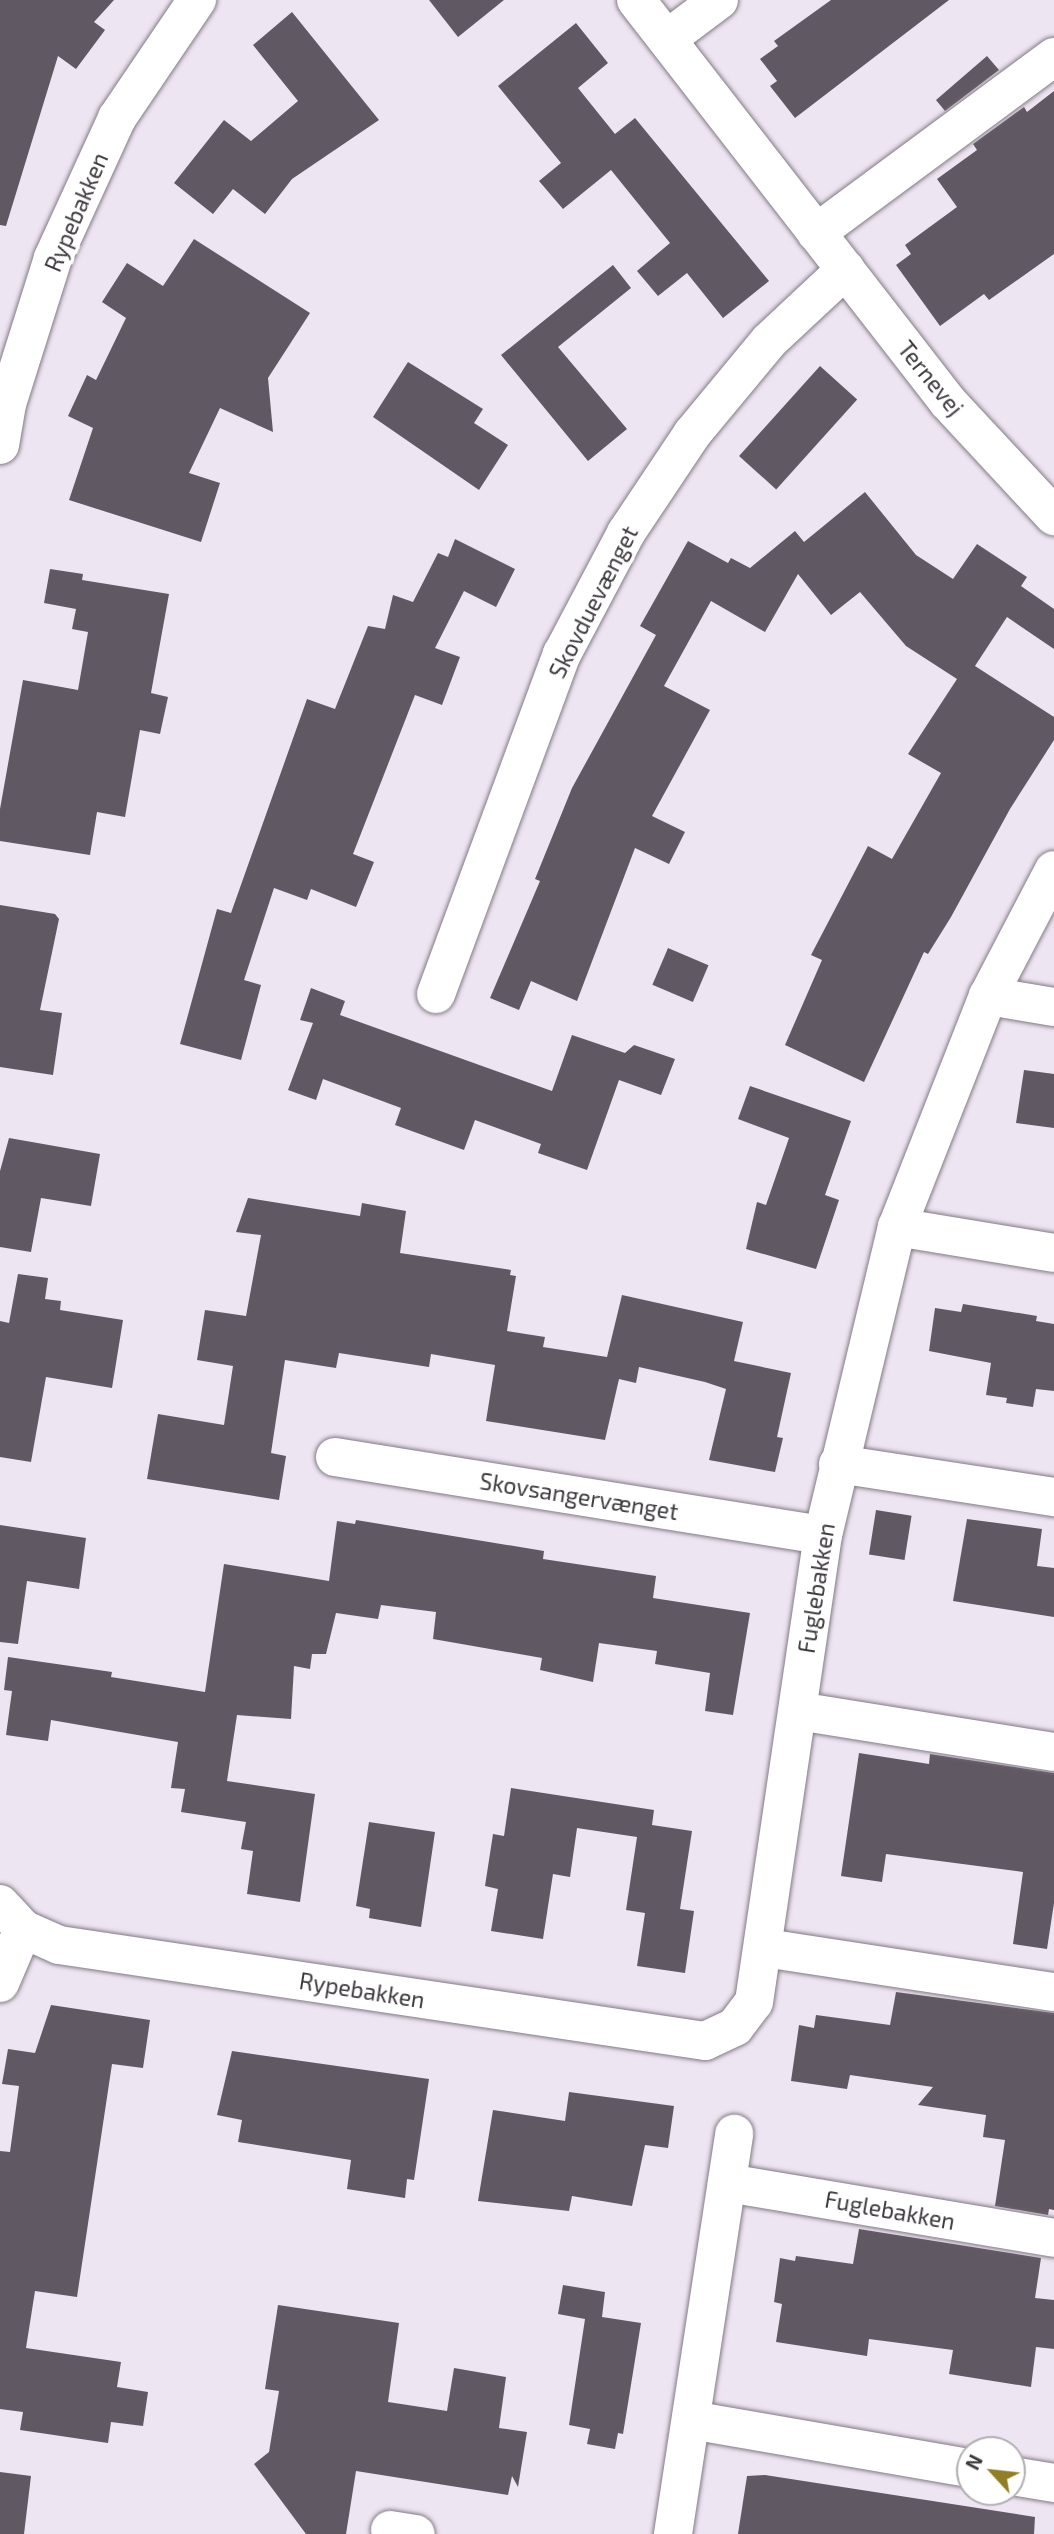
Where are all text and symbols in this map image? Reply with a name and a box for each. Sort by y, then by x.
street label: Rypebakken [39,148,113,276]
street label: Ternevej [893,335,969,421]
street label: Skovduevænget [543,521,643,683]
street label: Skovsangervænget [478,1467,680,1525]
street label: Fuglebakken [792,1521,840,1655]
street label: Rypebakken [297,1966,427,2014]
street label: Fuglebakken [823,2185,957,2235]
north arrow [956,2436,1026,2506]
text: N [960,2451,987,2473]

